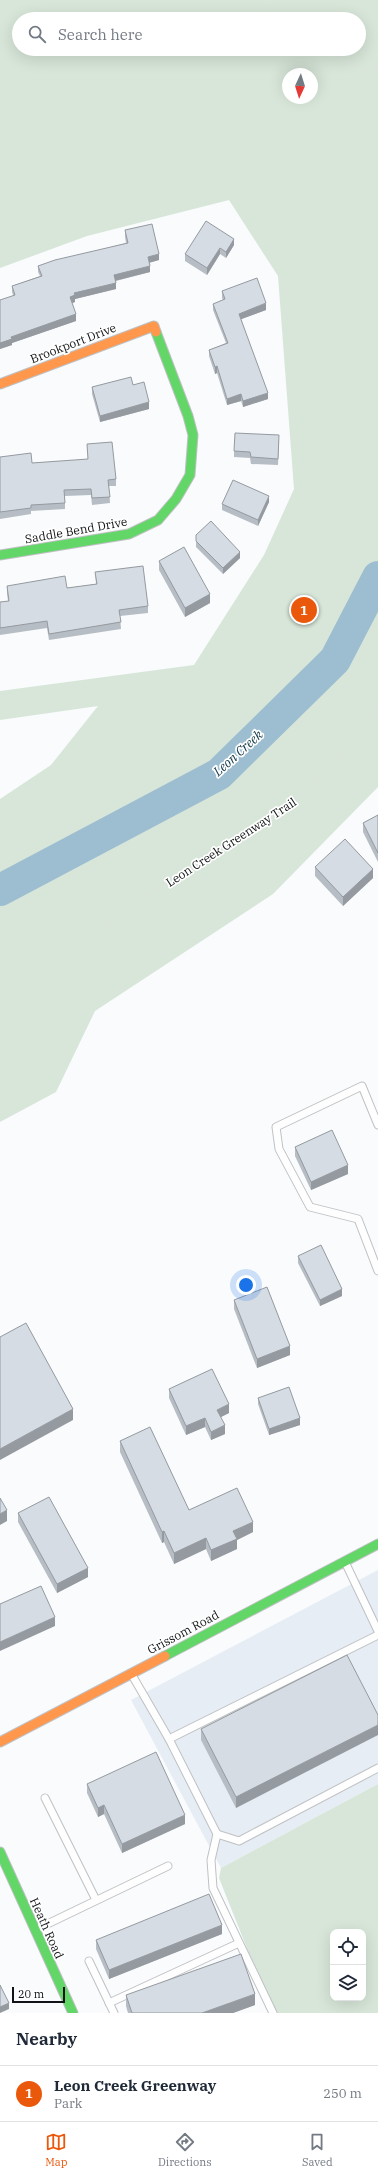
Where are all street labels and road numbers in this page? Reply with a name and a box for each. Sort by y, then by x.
street label: Brookport Drive [28,320,118,366]
street label: Saddle Bend Drive [24,514,128,546]
street label: Leon Creek Greenway Trail [163,794,299,890]
street label: Grissom Road [145,1607,221,1657]
street label: Heath Road [27,1895,67,1961]

